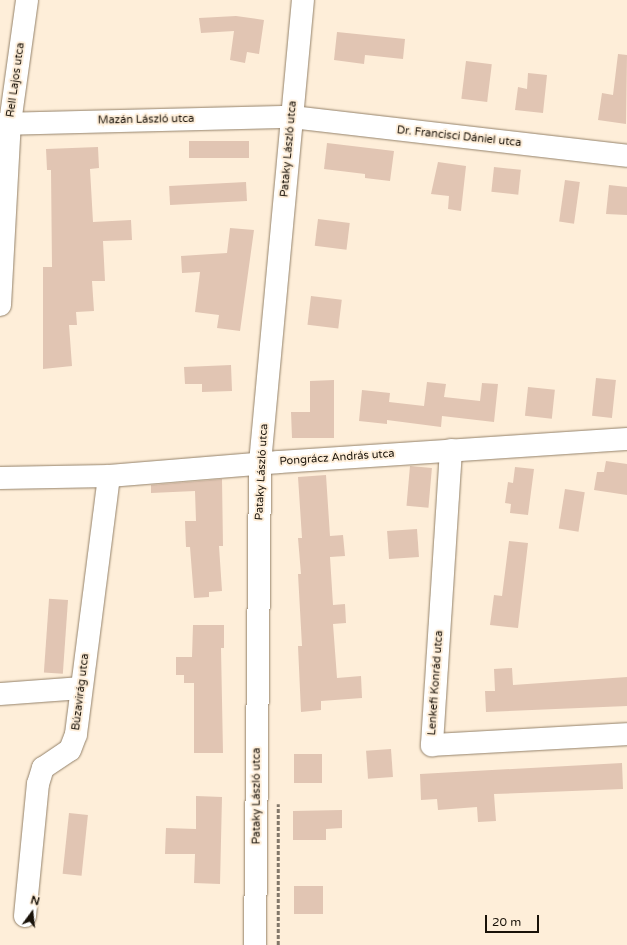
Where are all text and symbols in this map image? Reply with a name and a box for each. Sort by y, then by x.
street label: Rell Lajos utca [4,42,28,118]
street label: Pataky László utca [278,100,300,198]
street label: Mazán László utca [98,113,194,127]
street label: Dr. Francisci Dániel utca [396,124,522,150]
street label: Pataky László utca [253,423,271,521]
street label: Pongrácz András utca [279,447,395,469]
street label: Lenkefi Konrád utca [426,630,446,736]
street label: Búzavirág utca [70,653,92,731]
street label: Pataky László utca [250,748,264,844]
north arrow [12,893,52,933]
text: N [29,894,41,908]
scale bar [487,907,541,933]
text: 20 m [492,915,521,929]

